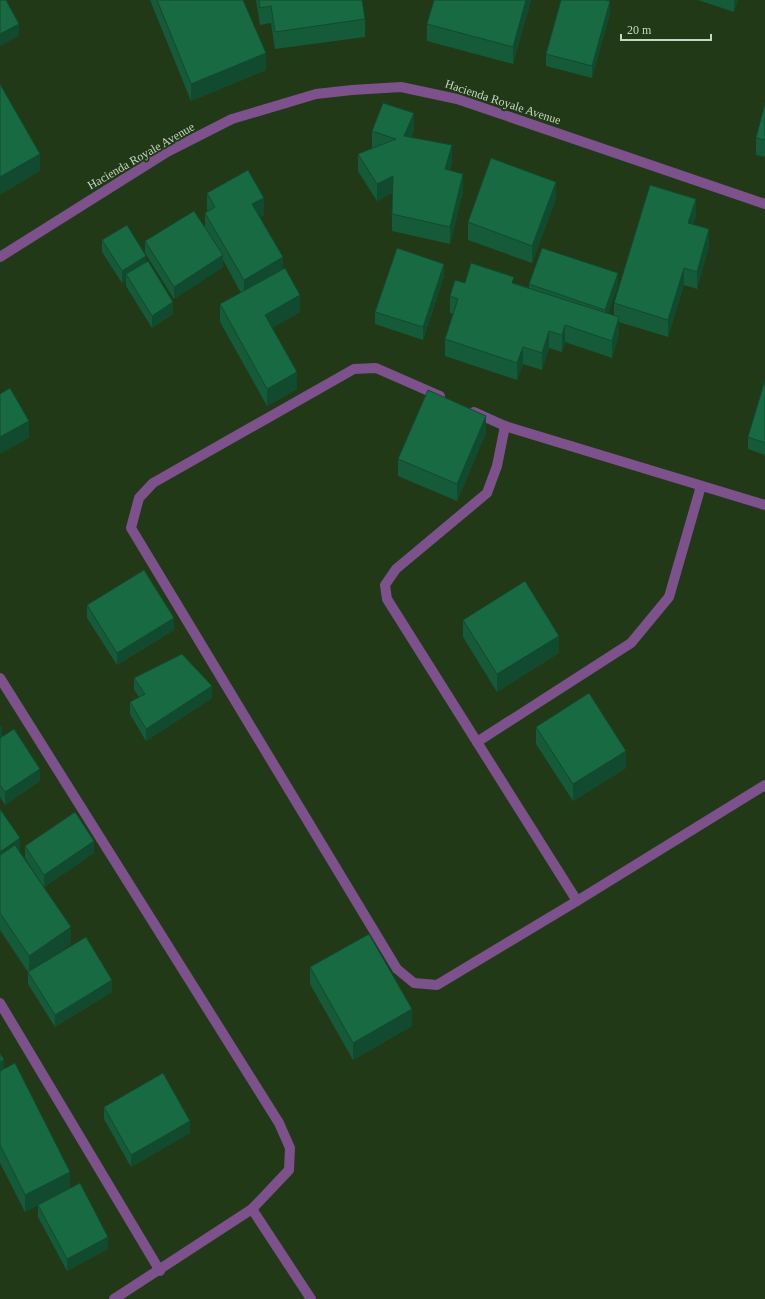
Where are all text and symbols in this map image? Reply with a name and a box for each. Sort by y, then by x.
scale bar [621,16,711,42]
text: 20 m [627,23,652,37]
street label: Hacienda Royale Avenue [443,77,563,127]
street label: Hacienda Royale Avenue [85,120,197,192]

